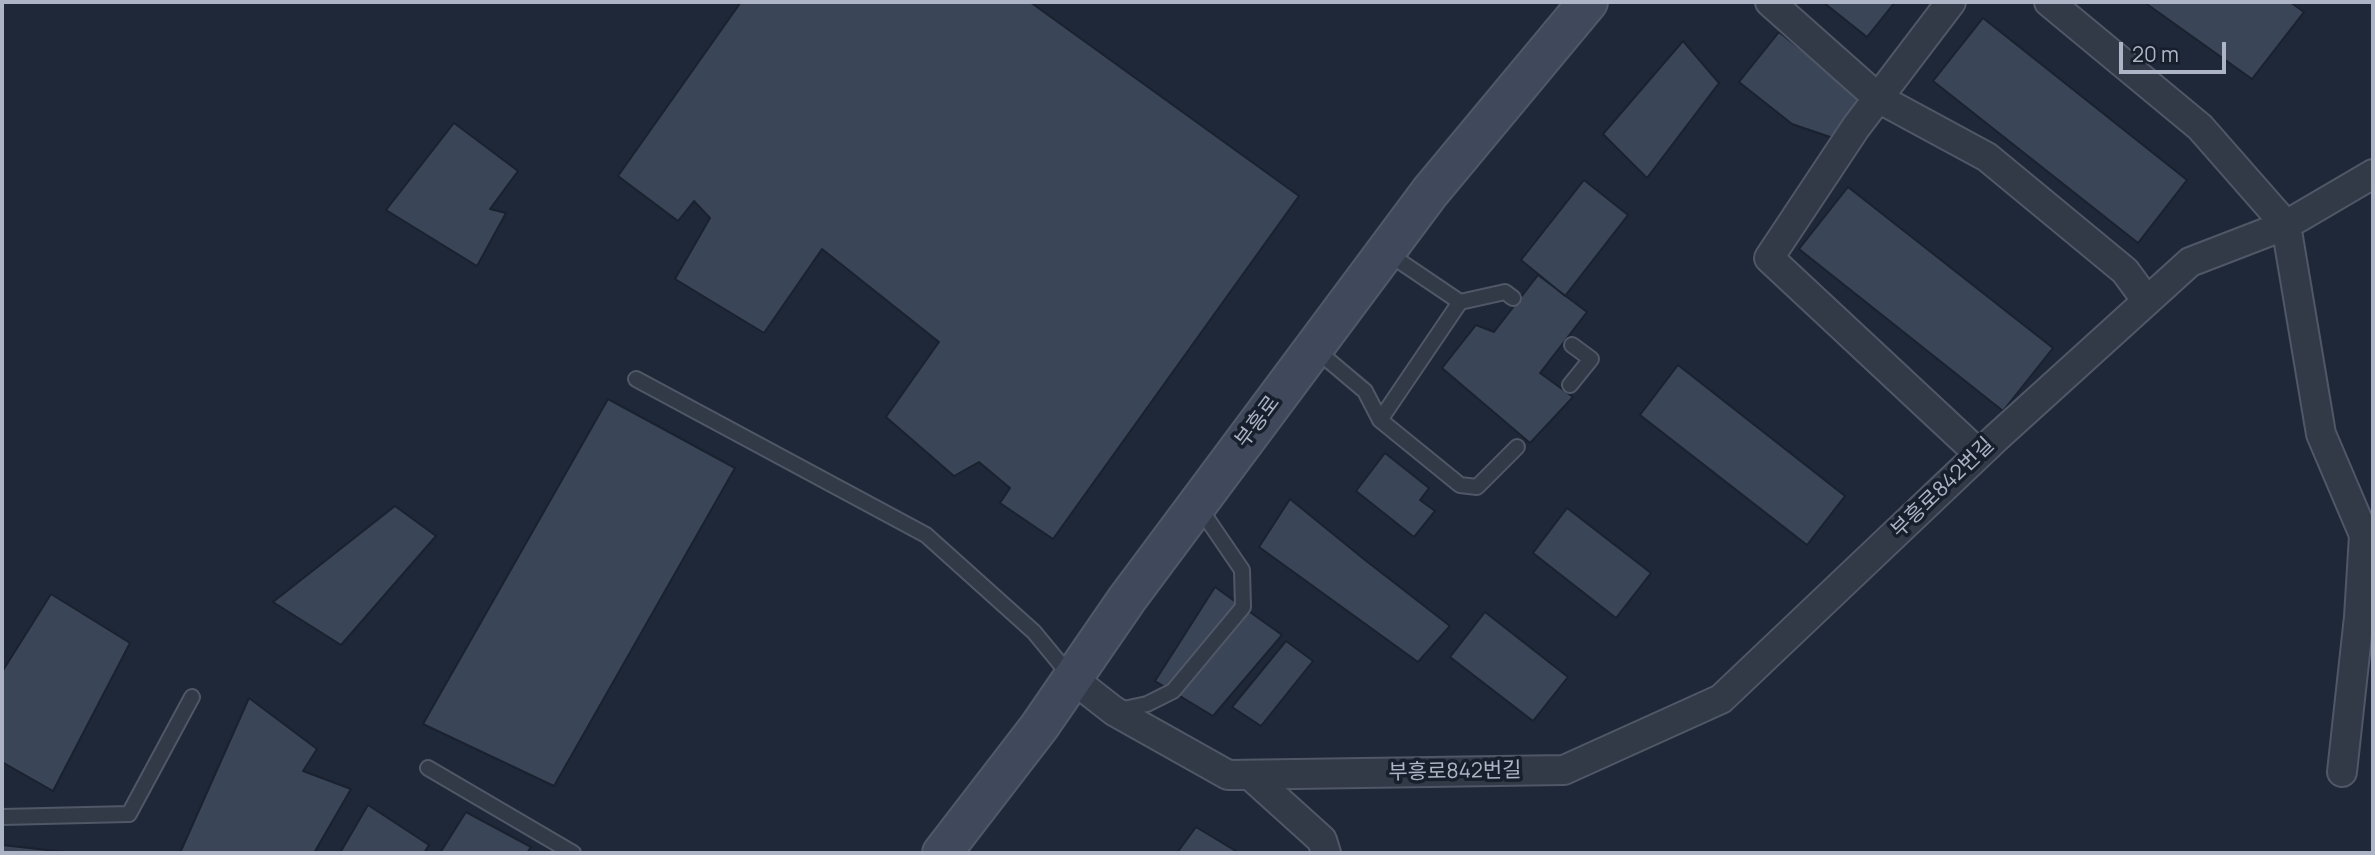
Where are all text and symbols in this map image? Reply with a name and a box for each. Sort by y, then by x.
scale bar [2123,28,2230,72]
text: 20 m [2132,40,2179,68]
street label: 부흥로 [1230,391,1286,453]
street label: 부흥로842번길 [1886,433,2000,543]
street label: 부흥로842번길 [1388,758,1522,786]

